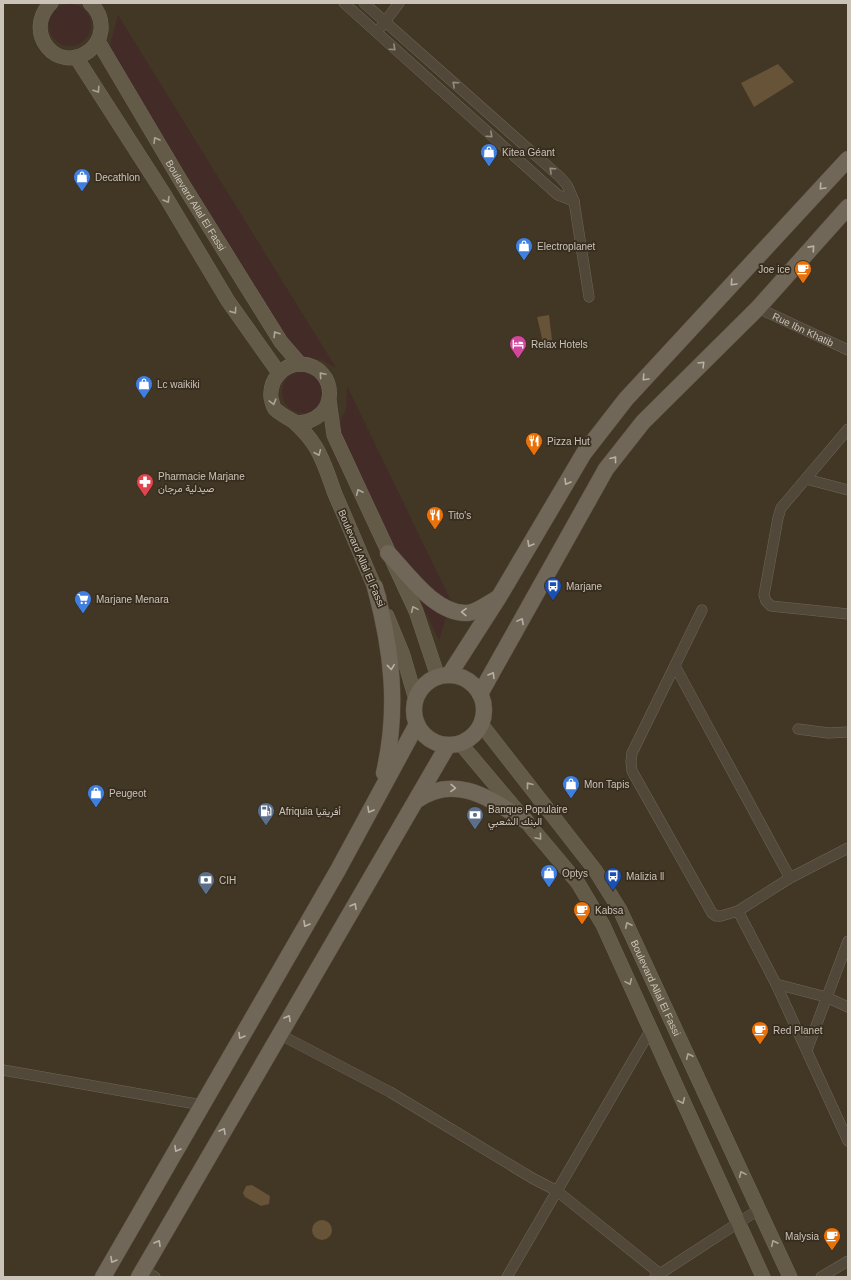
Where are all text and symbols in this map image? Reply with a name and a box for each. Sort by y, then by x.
one-way arrow [389,43,396,50]
one-way arrow [452,81,460,88]
one-way arrow [92,86,100,93]
one-way arrow [485,130,493,137]
one-way arrow [153,137,160,144]
shop icon: Kitea Géant [479,142,499,167]
place label: Kitea Géant [502,147,555,158]
street label: Boulevard Allal El Fassi [163,158,228,253]
shop icon: Decathlon [72,167,92,192]
one-way arrow [549,167,557,174]
place label: Decathlon [95,172,140,183]
one-way arrow [819,182,826,190]
one-way arrow [163,196,170,203]
shop icon: Electroplanet [514,236,534,261]
place label: Electroplanet [537,241,596,252]
one-way arrow [807,245,814,252]
cafe icon: Joe ice [793,259,813,284]
place label: Joe ice [758,264,790,275]
one-way arrow [731,278,738,286]
one-way arrow [229,307,237,314]
street label: Rue Ibn Khatib [771,311,836,349]
one-way arrow [273,331,280,338]
hotel icon: Relax Hotels [508,334,528,359]
place label: Relax Hotels [531,339,588,350]
one-way arrow [697,361,704,369]
one-way arrow [320,373,327,380]
one-way arrow [643,373,650,381]
shop icon: Lc waikiki [134,374,154,399]
place label: Lc waikiki [157,379,200,390]
one-way arrow [268,398,277,405]
restaurant icon: Pizza Hut [524,431,544,456]
place label: Pizza Hut [547,436,590,447]
one-way arrow [314,450,322,457]
one-way arrow [609,457,616,464]
place label: Pharmacie Marjane صيدلية مرجان [158,471,245,495]
pharmacy icon: Pharmacie Marjane صيدلية مرجان [135,472,155,497]
one-way arrow [564,478,572,485]
one-way arrow [356,488,364,496]
restaurant icon: Tito's [425,505,445,530]
street label: Boulevard Allal El Fassi [336,508,387,608]
place label: Tito's [448,510,471,521]
one-way arrow [528,540,535,547]
bus stop icon: Marjane [543,576,563,601]
place label: Marjane [566,581,603,592]
supermarket icon: Marjane Menara [73,589,93,614]
place label: Marjane Menara [96,594,169,605]
one-way arrow [411,606,419,613]
one-way arrow [461,608,467,616]
one-way arrow [517,617,524,625]
one-way arrow [386,664,395,670]
one-way arrow [487,672,494,679]
shop icon: Mon Tapis [561,774,581,799]
place label: Mon Tapis [584,779,629,790]
one-way arrow [527,782,534,789]
shop icon: Peugeot [86,783,106,808]
one-way arrow [450,784,456,793]
place label: Peugeot [109,788,146,799]
fuel station icon: Afriquia أفريقيا [256,801,276,826]
place label: Banque Populaire البنك الشعبي [488,804,568,830]
bank icon: Banque Populaire البنك الشعبي [465,805,485,830]
place label: Afriquia أفريقيا [279,806,341,818]
one-way arrow [367,806,374,814]
one-way arrow [535,832,542,839]
shop icon: Optys [539,863,559,888]
bus stop icon: Malizia ll [603,866,623,891]
place label: Optys [562,868,588,879]
bank icon: CIH [196,870,216,895]
place label: Malizia ll [626,871,664,882]
place label: CIH [219,875,236,886]
cafe icon: Kabsa [572,900,592,925]
one-way arrow [350,903,357,910]
place label: Kabsa [595,905,624,916]
one-way arrow [304,920,311,927]
one-way arrow [625,922,633,930]
street label: Boulevard Allal El Fassi [629,938,682,1038]
one-way arrow [624,979,632,986]
one-way arrow [284,1015,291,1022]
cafe icon: Red Planet [750,1020,770,1045]
place label: Red Planet [773,1025,823,1036]
one-way arrow [239,1032,246,1040]
one-way arrow [686,1052,694,1060]
one-way arrow [677,1097,685,1104]
one-way arrow [219,1128,226,1135]
one-way arrow [174,1145,181,1152]
one-way arrow [739,1171,747,1178]
cafe icon: Malysia [822,1226,842,1251]
place label: Malysia [785,1231,819,1242]
one-way arrow [154,1240,161,1247]
one-way arrow [771,1240,779,1248]
one-way arrow [110,1256,117,1263]

